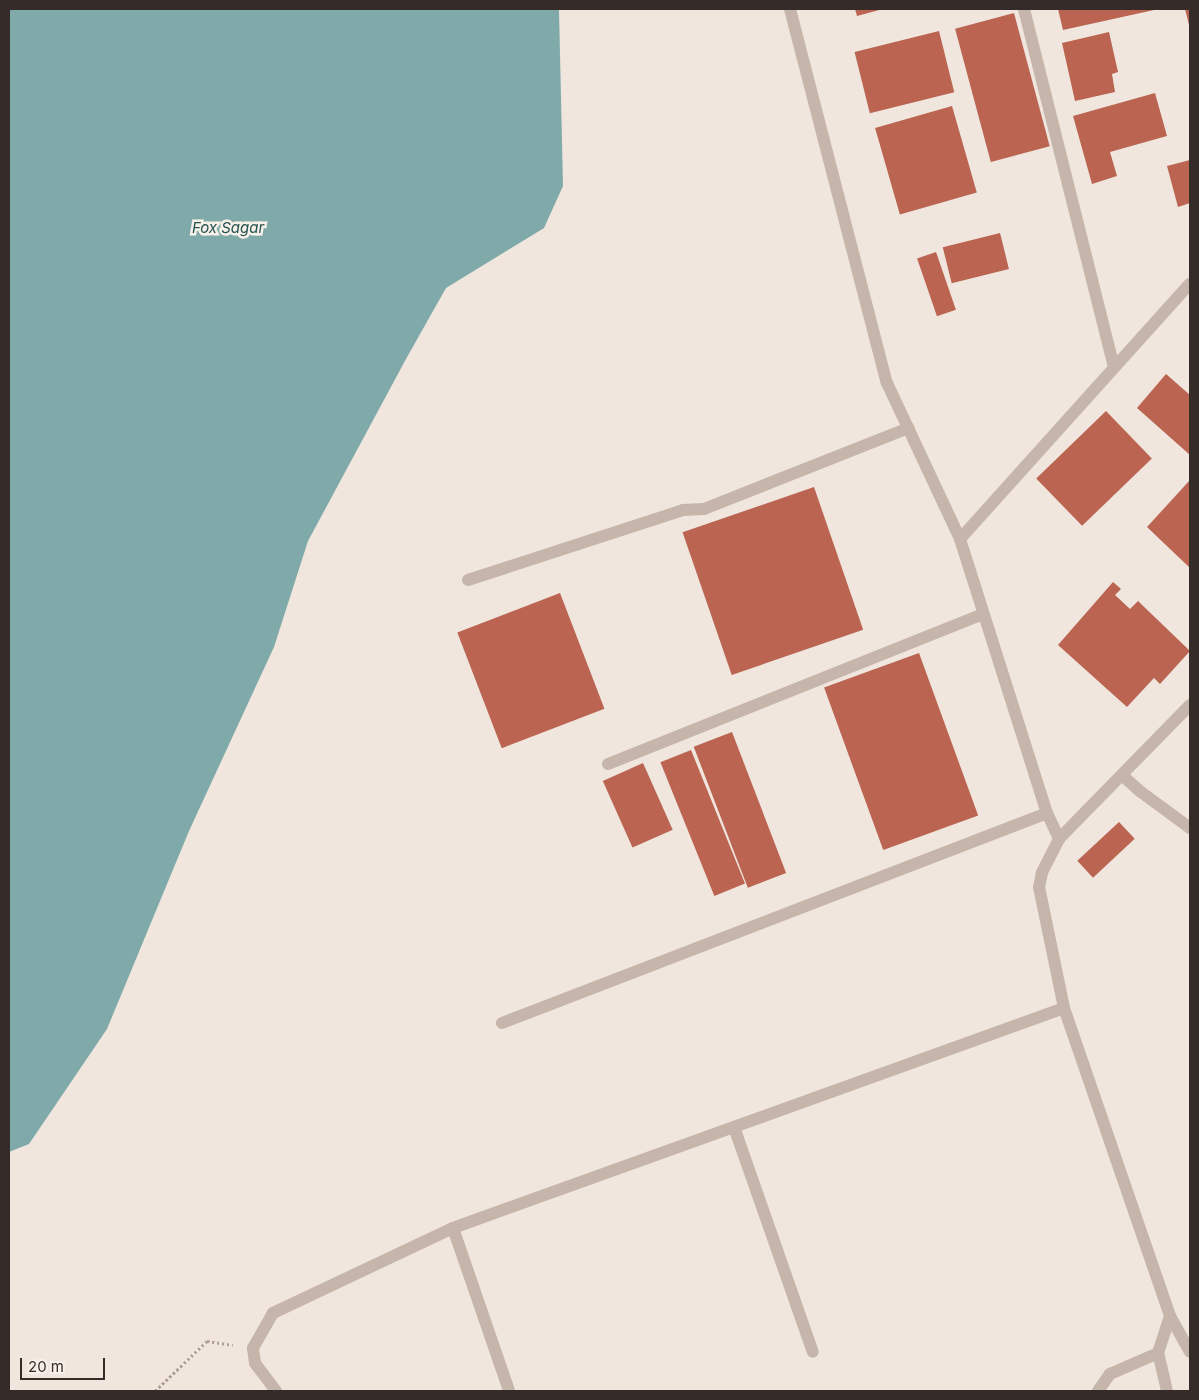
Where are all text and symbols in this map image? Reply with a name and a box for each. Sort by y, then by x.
water label: Fox Sagar [192,219,264,237]
scale bar [22,1348,108,1380]
text: 20 m [28,1357,64,1376]

